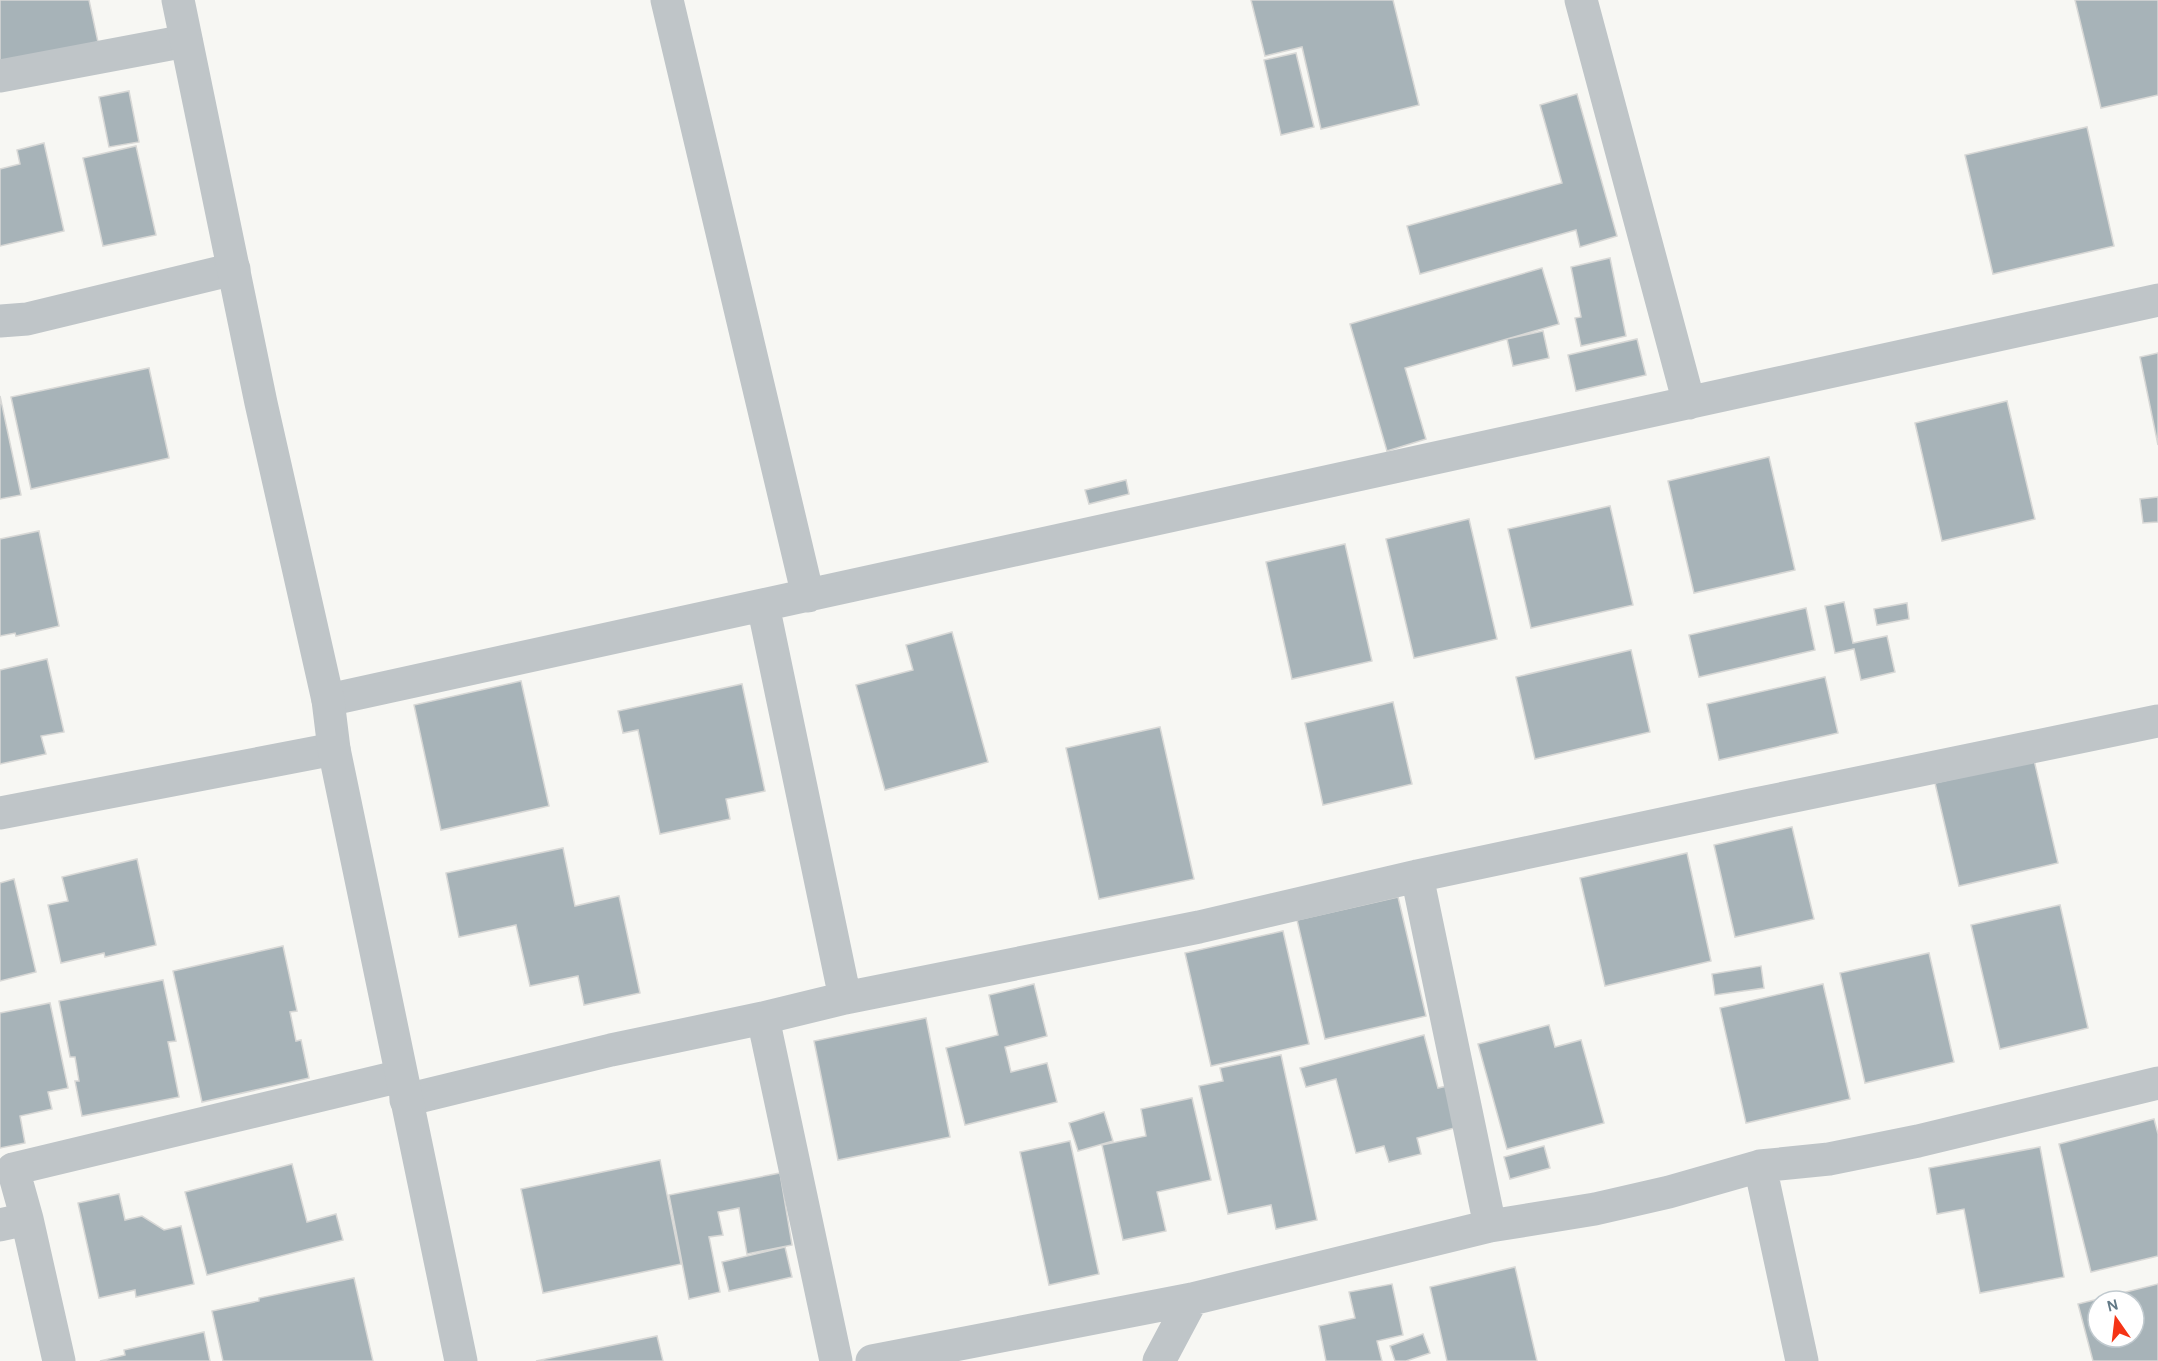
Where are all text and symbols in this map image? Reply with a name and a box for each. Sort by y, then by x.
north arrow [2086,1289,2146,1349]
text: N [2105,1294,2120,1316]

